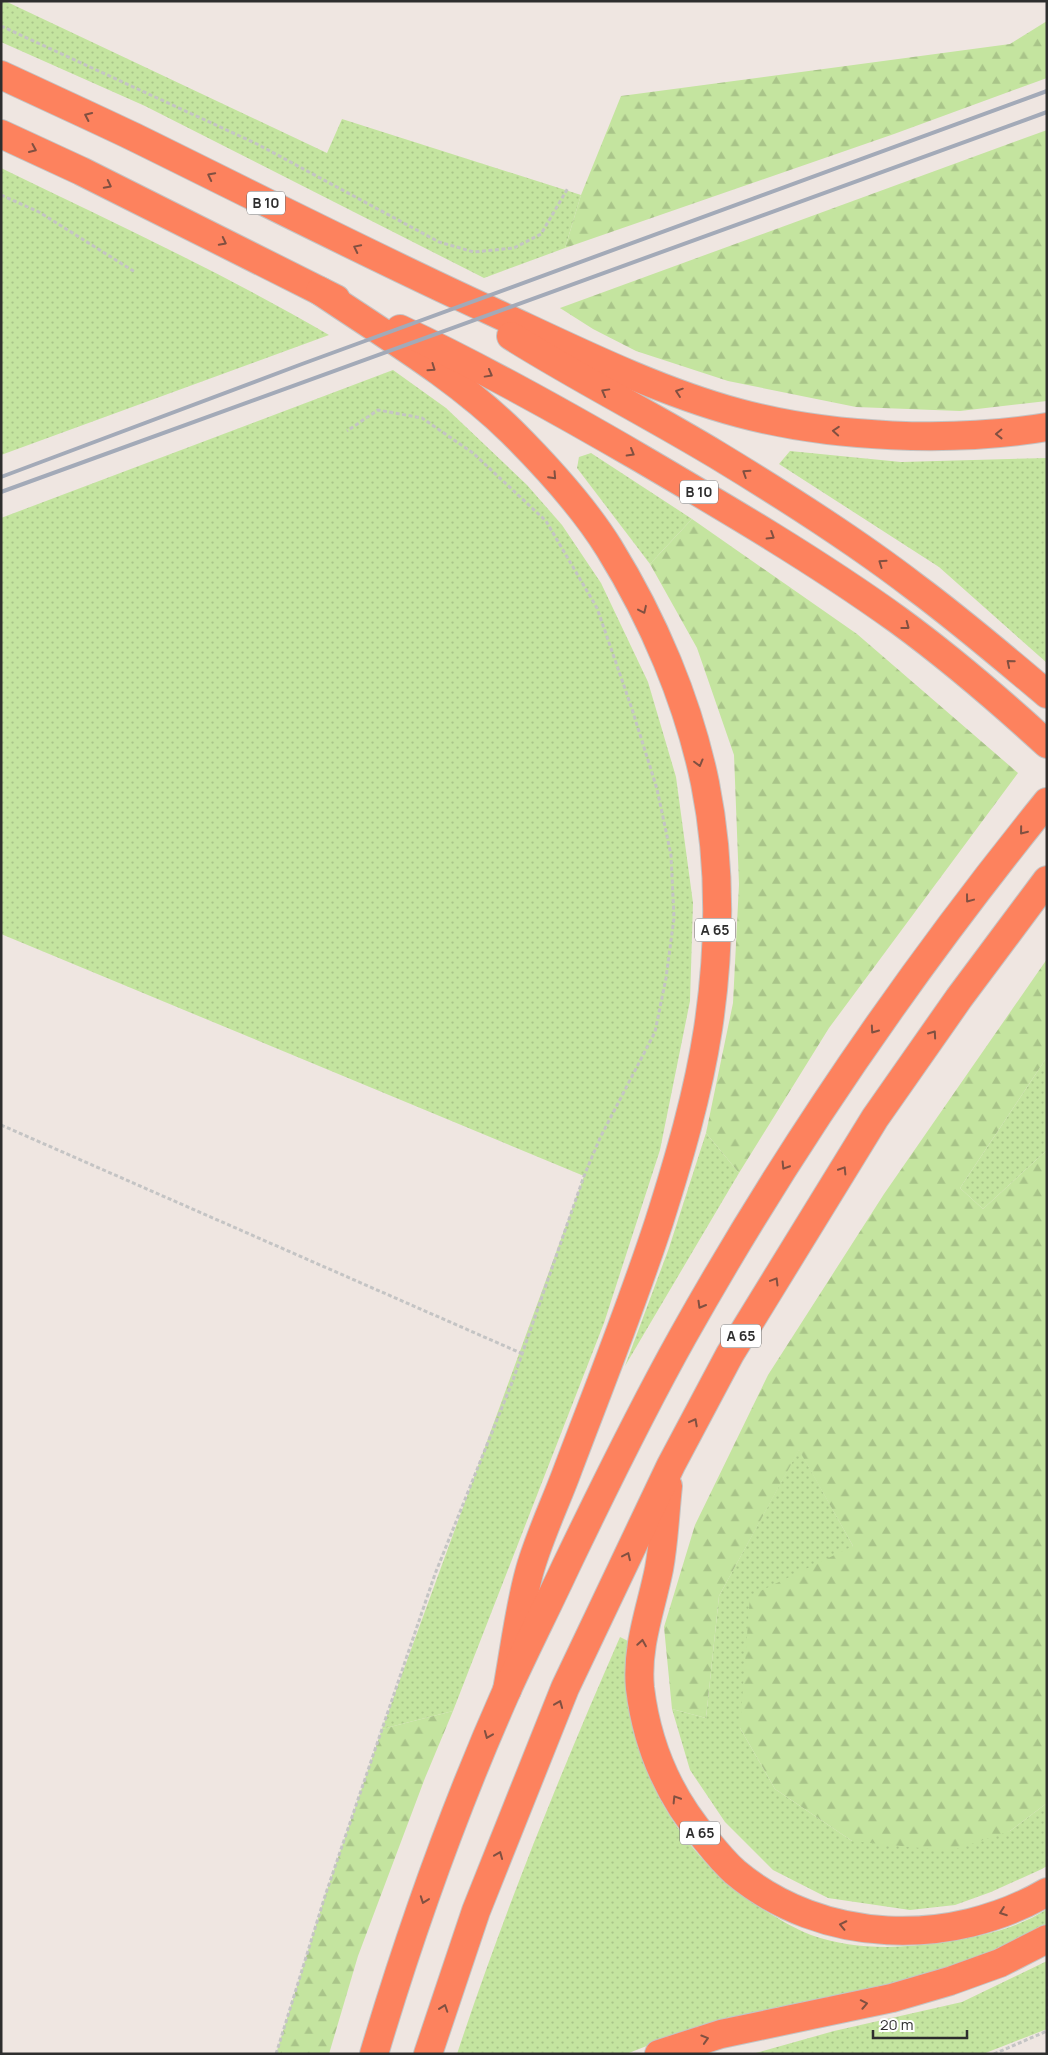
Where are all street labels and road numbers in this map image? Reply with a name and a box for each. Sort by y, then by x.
road number: B 10 [247,192,285,214]
road number: B 10 [680,481,718,504]
road number: A 65 [695,918,735,942]
road number: A 65 [721,1324,761,1348]
road number: A 65 [680,1822,720,1845]

